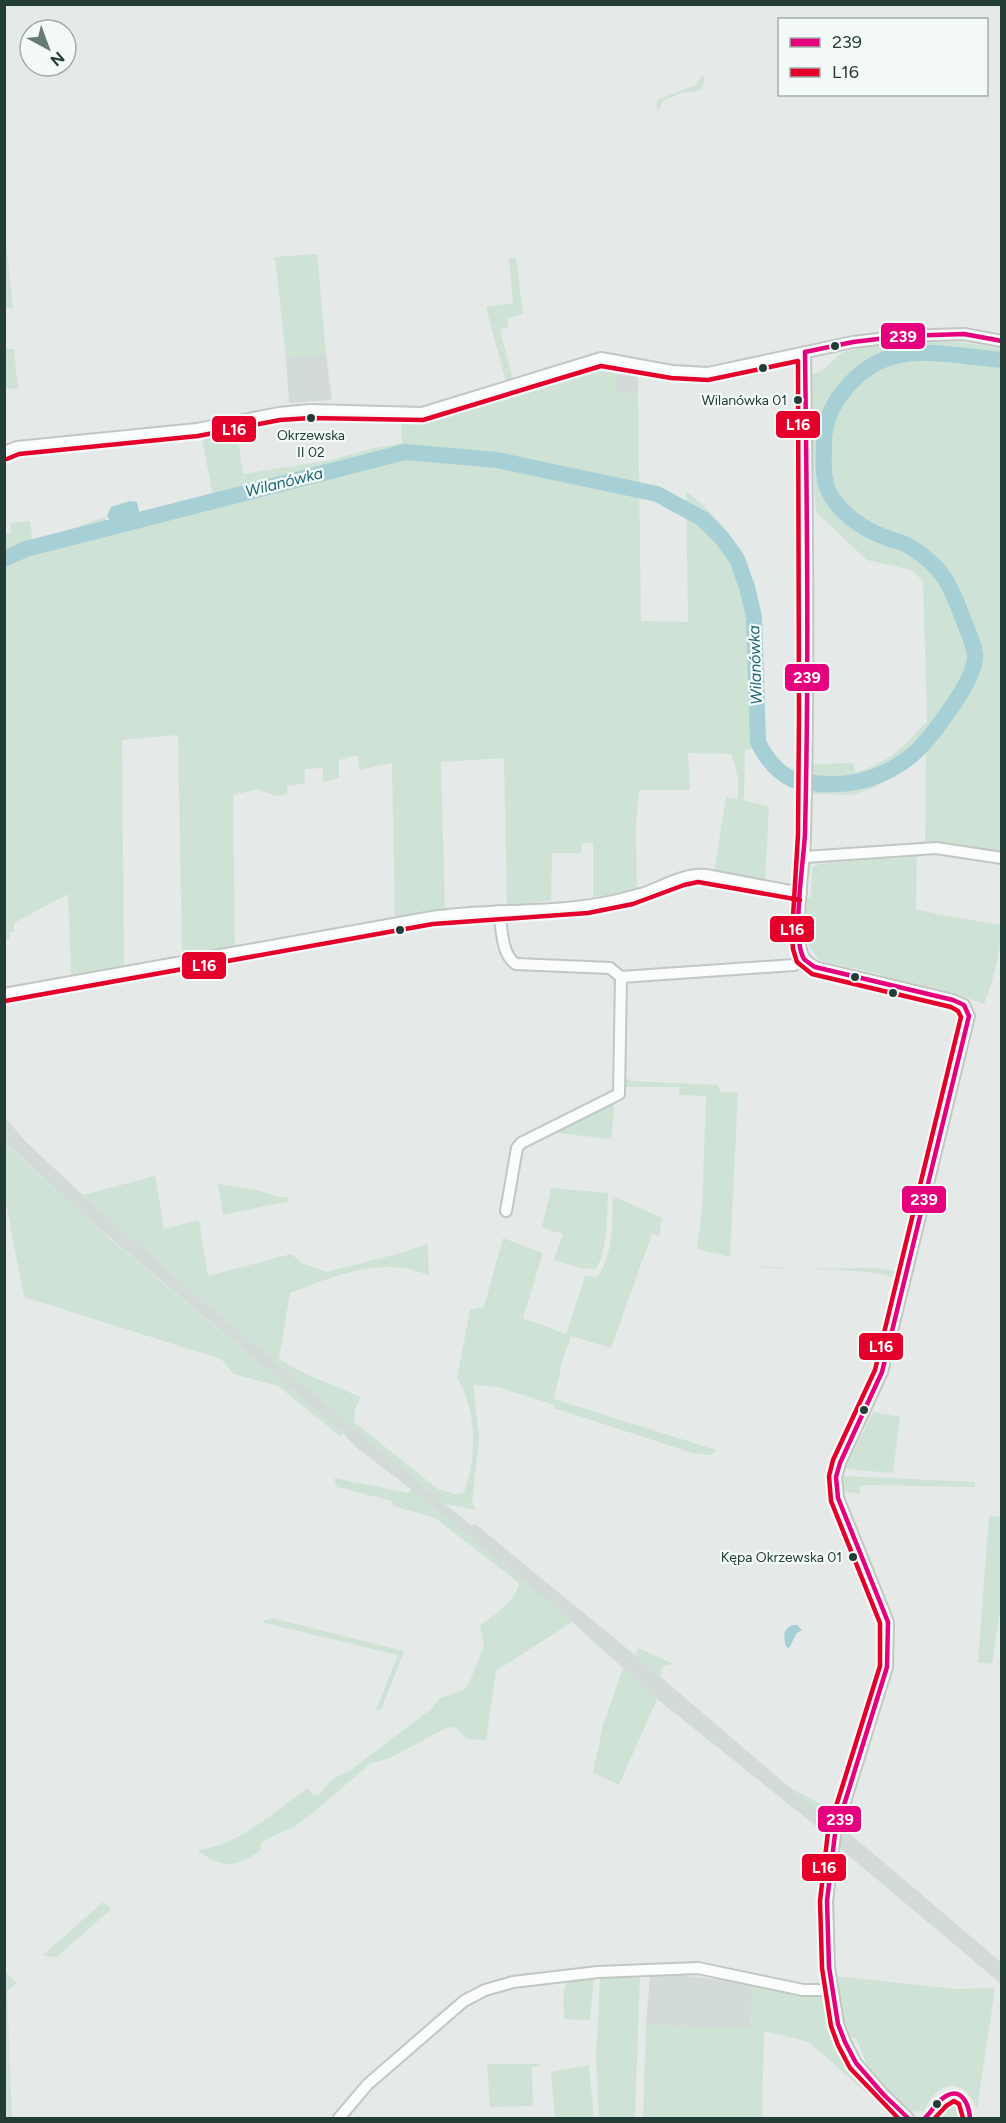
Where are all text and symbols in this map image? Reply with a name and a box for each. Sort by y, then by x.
north arrow [18,18,78,78]
legend [778,18,988,96]
text: 239 [832,31,862,53]
text: N [47,48,68,70]
text: L16 [832,61,859,83]
line badge: 239 [880,322,926,350]
text: 239 [889,327,917,346]
unlabelled marker [829,340,841,352]
unlabelled marker [757,362,769,374]
place label: Wilanówka 01 [701,392,787,409]
marker: Wilanówka 01 [792,394,804,406]
line badge: L16 [775,410,821,439]
marker: Okrzewska II 02 [305,412,317,424]
line badge: L16 [211,415,257,443]
text: L16 [786,415,810,434]
text: L16 [222,420,246,439]
place label: Okrzewska II 02 [277,427,345,461]
water label: Wilanówka [243,463,325,501]
water label: Wilanówka [744,625,766,705]
line badge: 239 [784,663,830,692]
text: 239 [793,668,821,687]
line badge: L16 [769,915,815,943]
text: L16 [780,920,804,939]
unlabelled marker [394,924,406,936]
line badge: L16 [181,951,227,980]
text: L16 [192,956,216,975]
unlabelled marker [849,971,861,983]
unlabelled marker [887,987,899,999]
line badge: 239 [901,1185,947,1214]
text: 239 [910,1190,938,1209]
line badge: L16 [858,1332,904,1361]
text: L16 [869,1337,893,1356]
unlabelled marker [858,1404,870,1416]
place label: Kępa Okrzewska 01 [721,1549,842,1566]
marker: Kępa Okrzewska 01 [847,1551,859,1563]
line badge: 239 [817,1805,862,1833]
text: 239 [826,1810,854,1829]
line badge: L16 [801,1853,847,1882]
text: L16 [812,1858,836,1877]
unlabelled marker [931,2098,943,2110]

